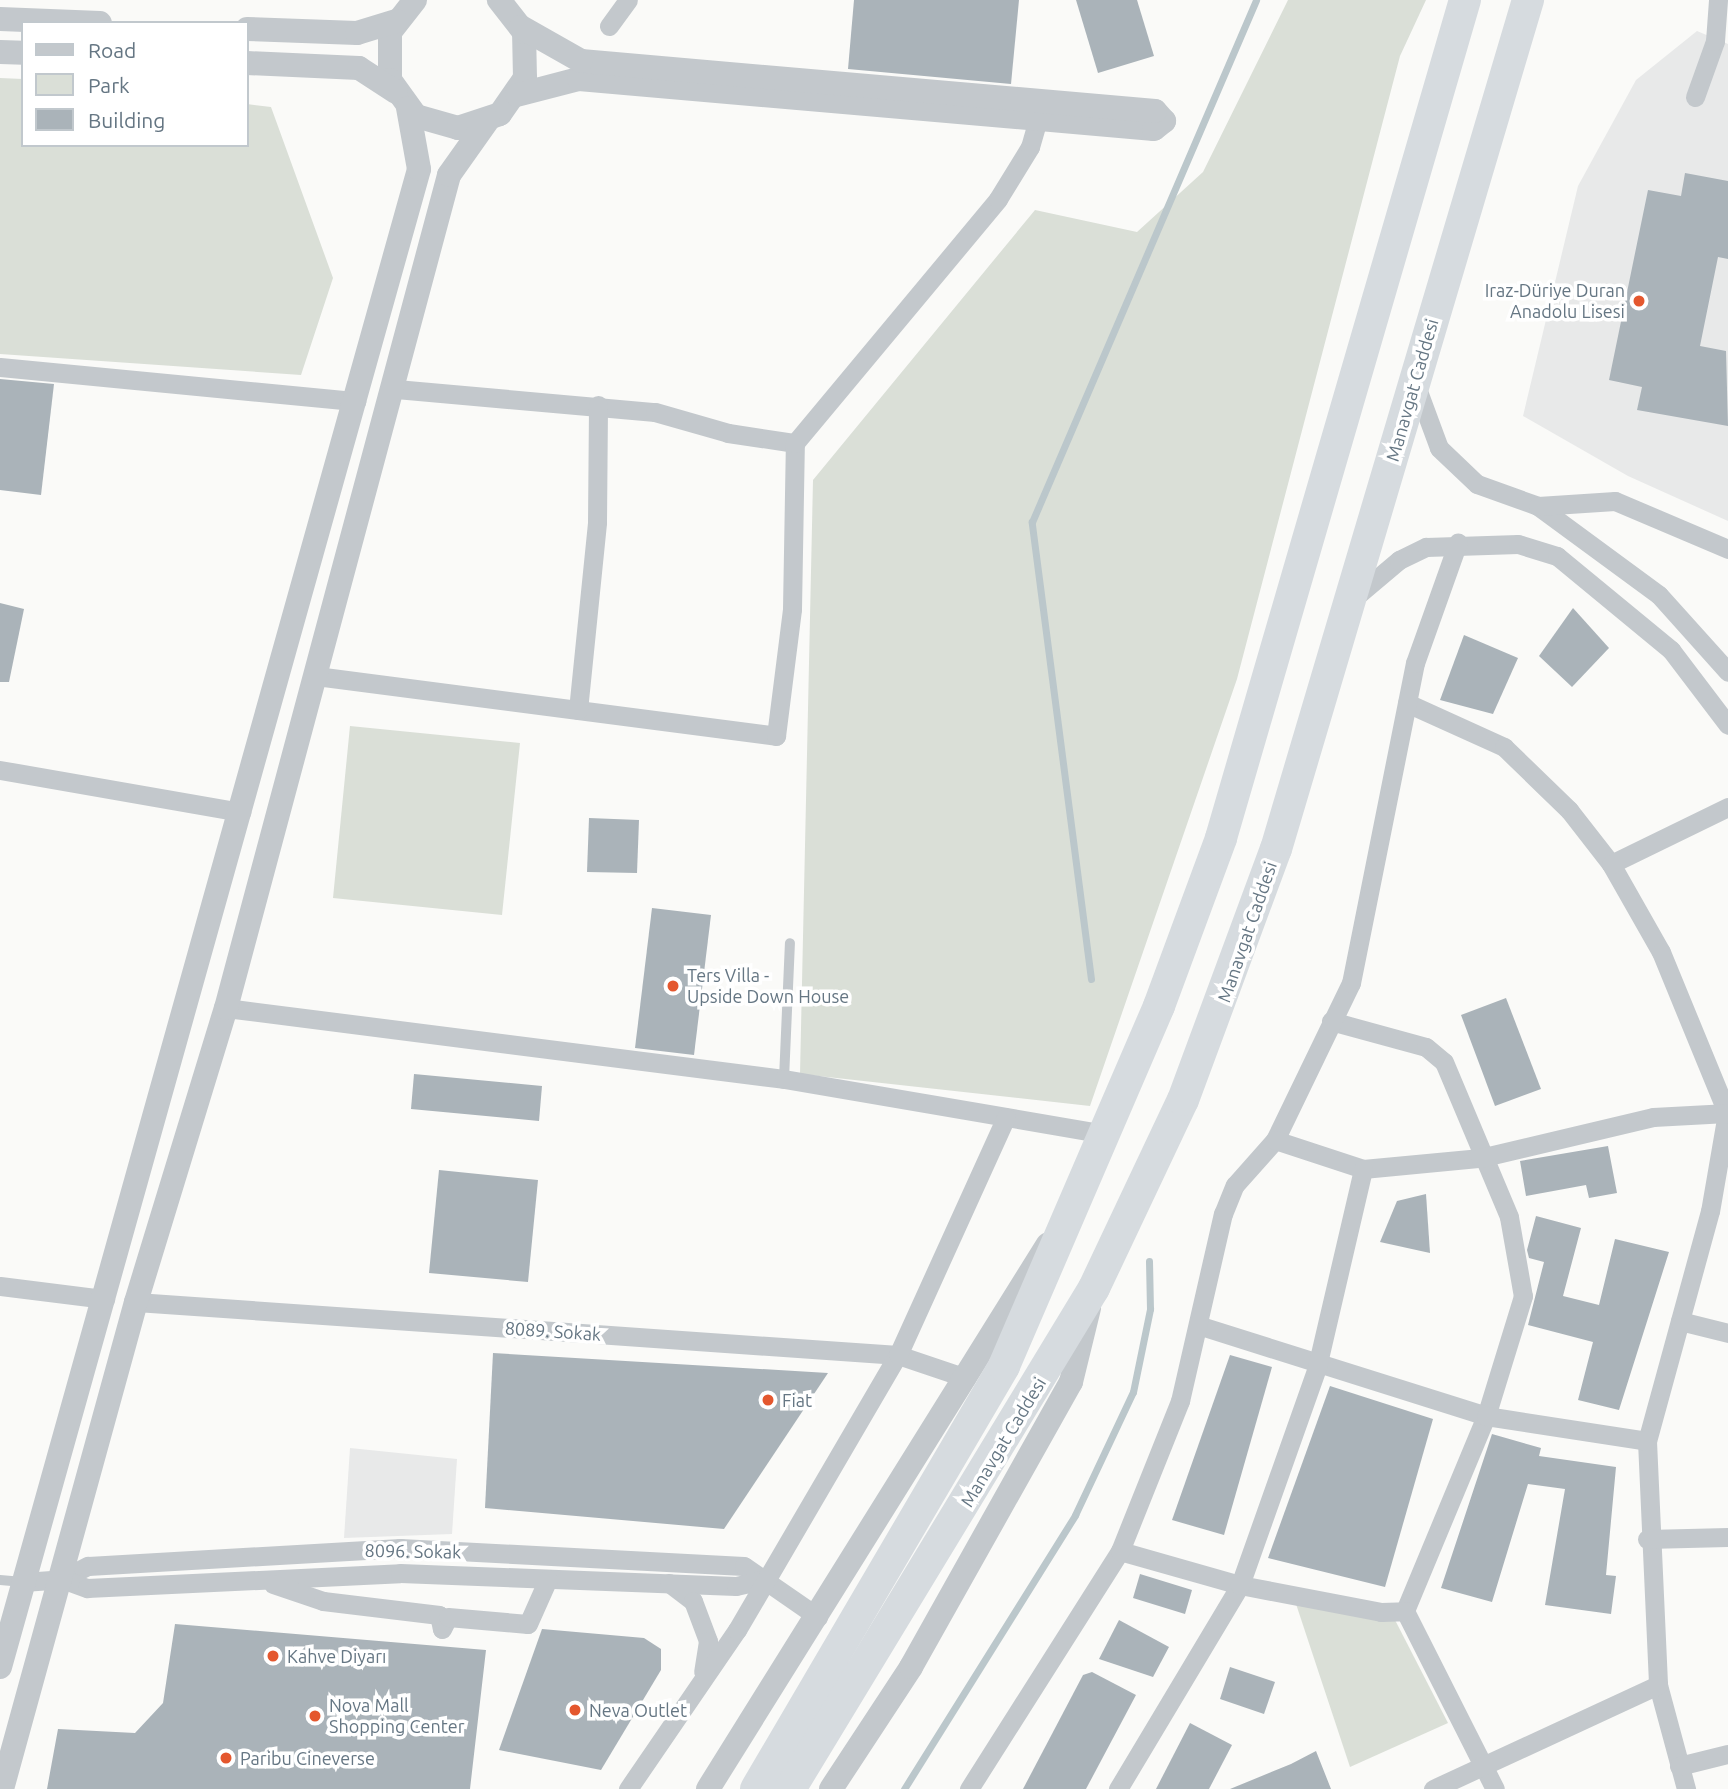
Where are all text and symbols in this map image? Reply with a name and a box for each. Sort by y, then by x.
legend [21,21,248,147]
text: Road [88,38,136,62]
text: Park [88,73,130,97]
text: Building [88,108,165,132]
place label: Iraz-Düriye Duran Anadolu Lisesi [1485,280,1625,322]
marker: Iraz-Düriye Duran Anadolu Lisesi [1631,293,1647,309]
street label: Manavgat Caddesi [1381,316,1443,464]
street label: Manavgat Caddesi [1213,859,1281,1005]
place label: Ters Villa - Upside Down House [687,965,849,1007]
marker: Ters Villa - Upside Down House [665,978,681,994]
street label: 8089. Sokak [504,1317,602,1345]
street label: Manavgat Caddesi [956,1373,1050,1511]
place label: Fiat [782,1389,812,1411]
marker: Fiat [760,1392,776,1408]
street label: 8096. Sokak [365,1539,461,1563]
place label: Kahve Diyarı [287,1645,386,1667]
marker: Kahve Diyarı [265,1648,281,1664]
place label: Nova Mall Shopping Center [329,1695,464,1738]
place label: Neva Outlet [589,1699,687,1721]
marker: Neva Outlet [567,1702,583,1718]
marker: Nova Mall Shopping Center [307,1708,323,1724]
place label: Paribu Cineverse [240,1747,375,1769]
marker: Paribu Cineverse [218,1750,234,1766]

